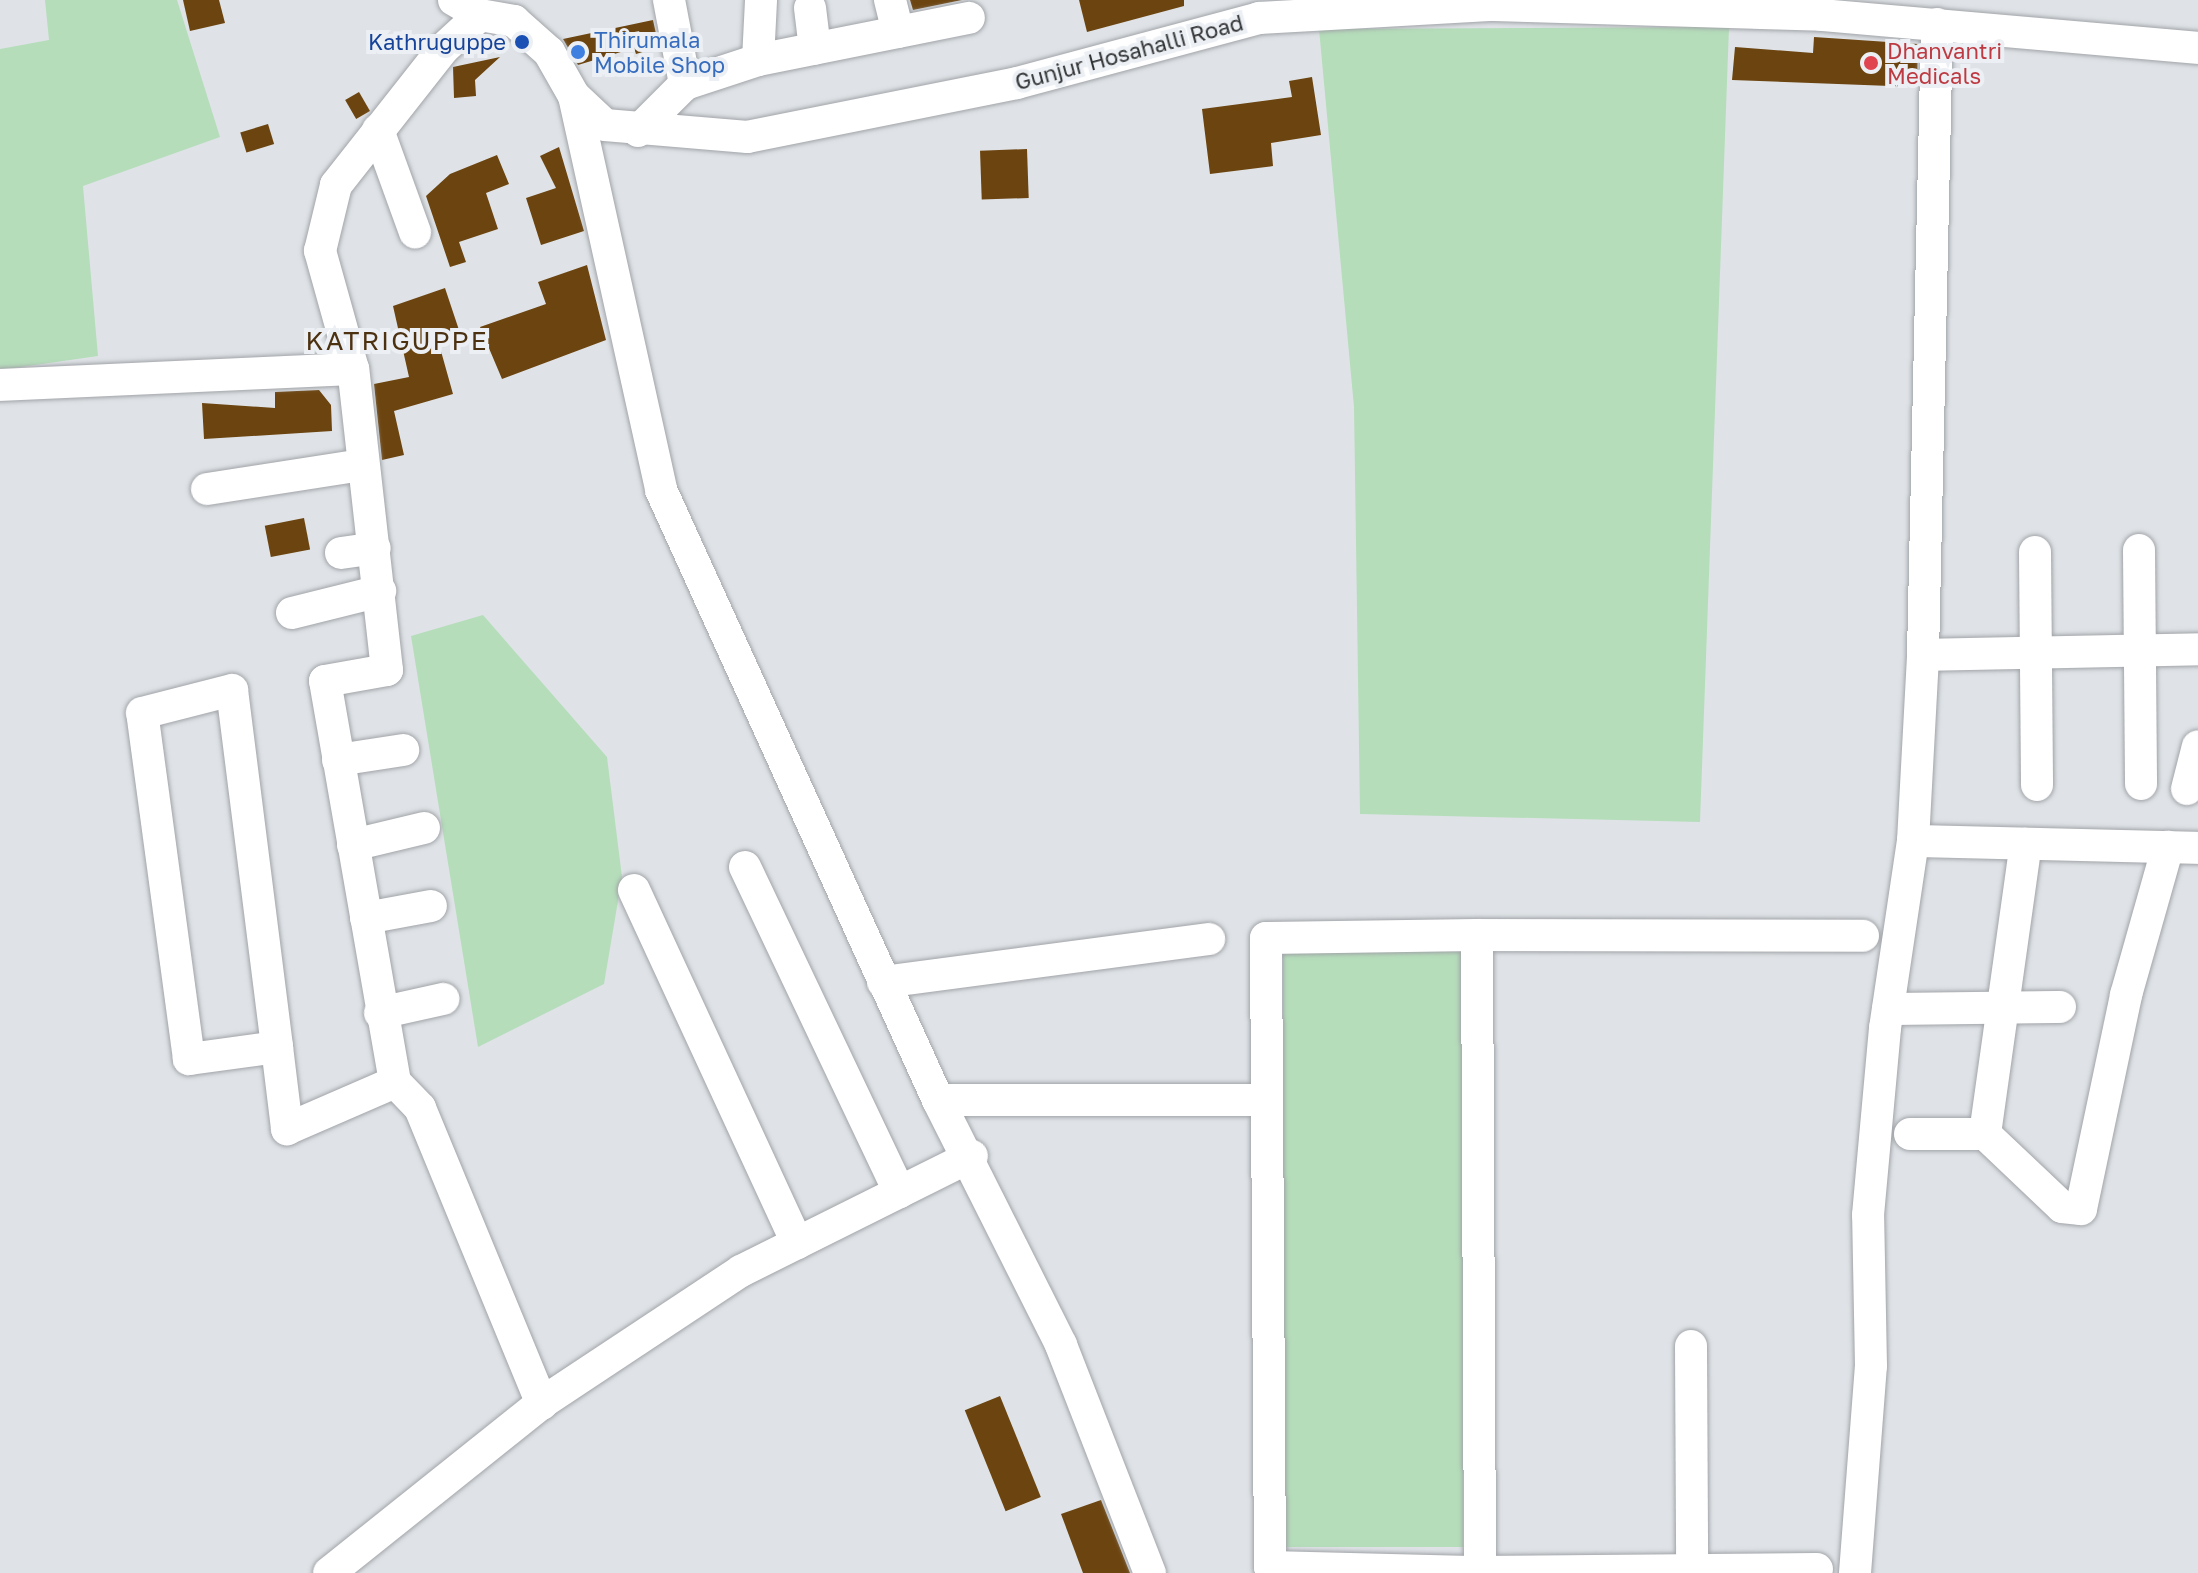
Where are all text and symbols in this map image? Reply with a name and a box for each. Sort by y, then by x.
street label: Gunjur Hosahalli Road [1012,9,1246,95]
place label: Thirumala Mobile Shop [594,26,725,78]
place label: Kathruguppe [368,29,506,55]
marker: Kathruguppe [513,33,531,51]
place label: Dhanvantri Medicals [1887,37,2002,88]
marker: Thirumala Mobile Shop [569,43,587,61]
marker: Dhanvantri Medicals [1862,54,1880,72]
district label: KATRIGUPPE [306,325,488,357]

